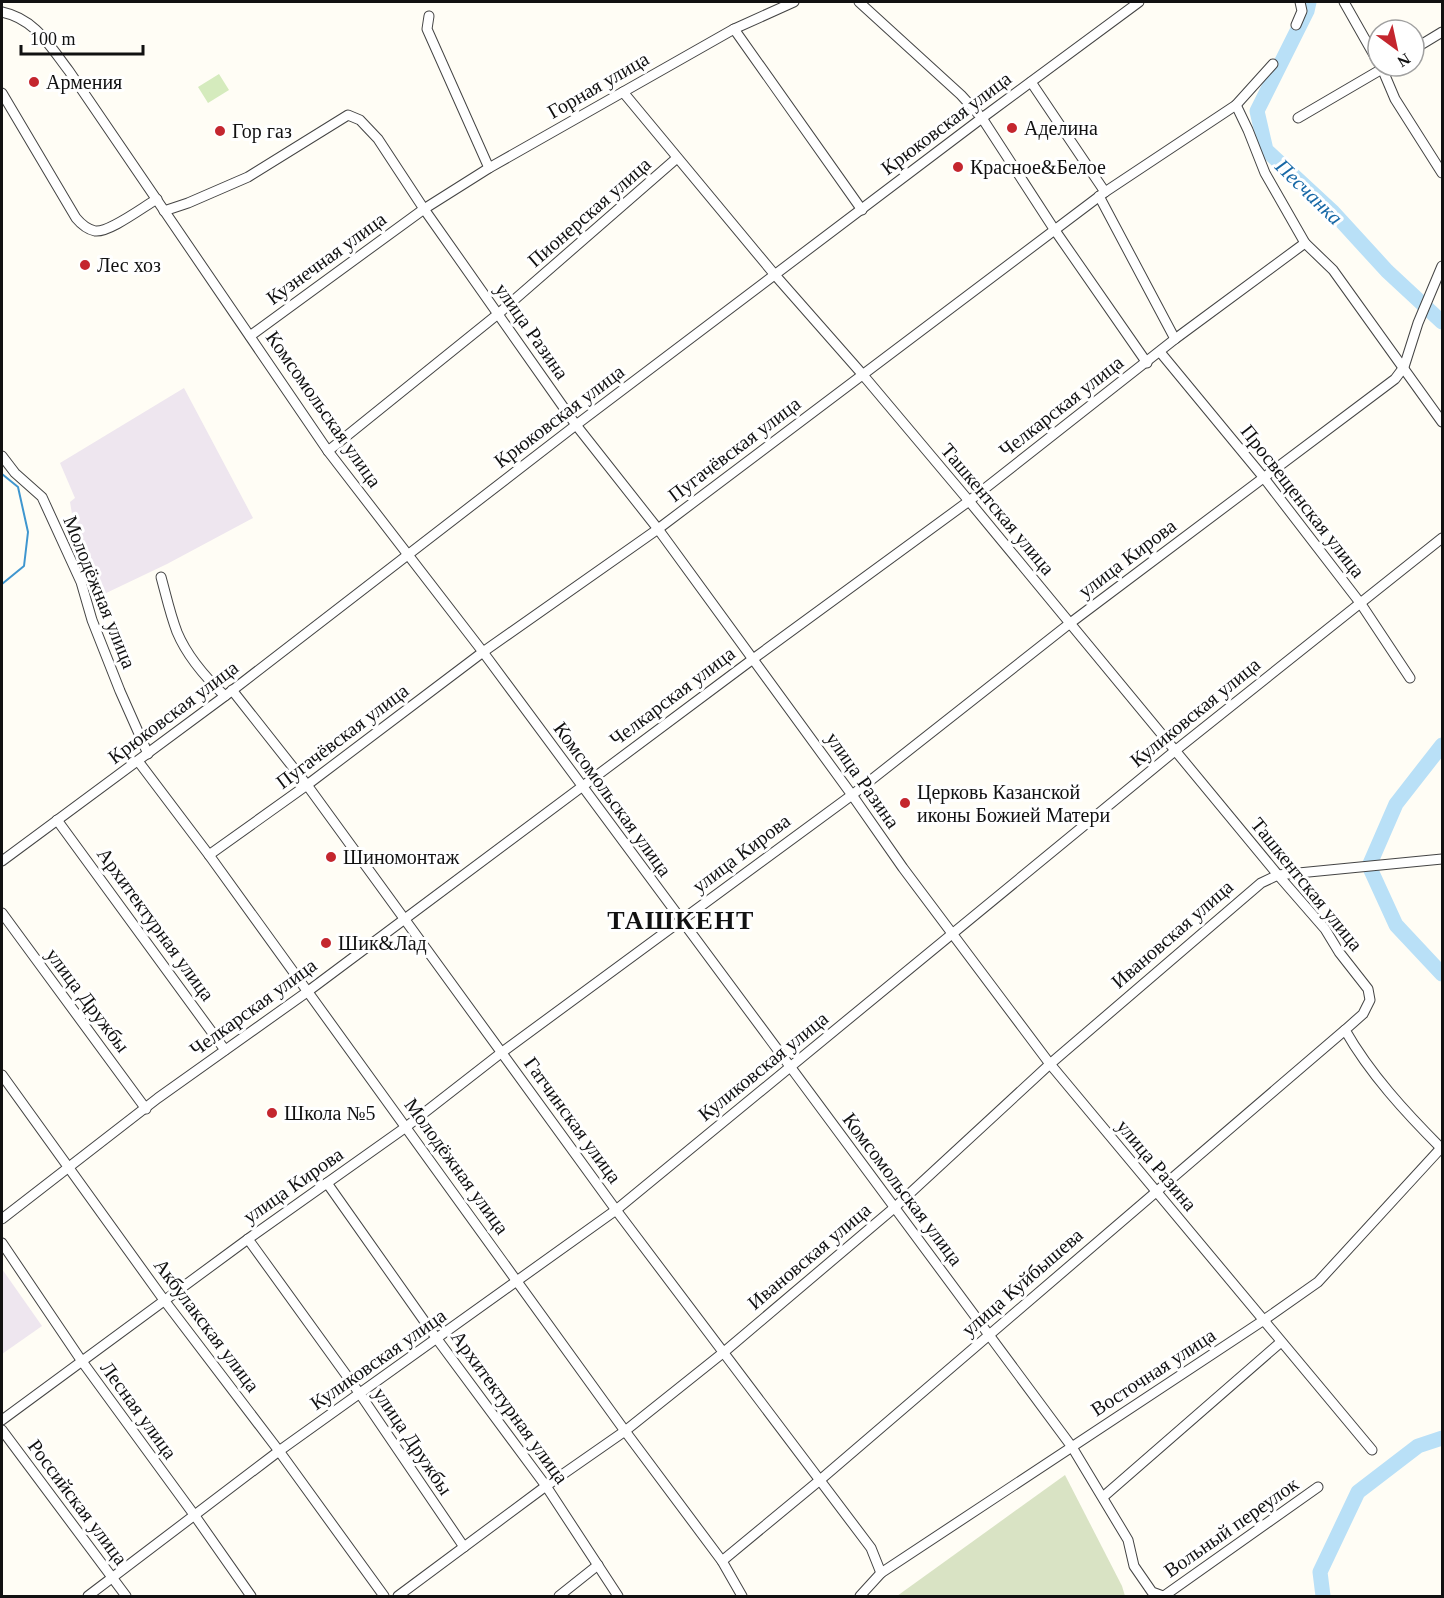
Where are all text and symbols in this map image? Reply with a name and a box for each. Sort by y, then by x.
scale bar [21,18,142,56]
north arrow [1366,18,1426,78]
text: 100 m [30,29,76,49]
street label: Горная улица [544,47,653,124]
text: N [1394,50,1413,71]
street label: Крюковская улица [877,67,1016,180]
place label: Армения [46,71,122,94]
marker: Армения [27,75,41,89]
place label: Аделина [1024,117,1098,140]
place label: Гор газ [232,120,292,143]
marker: Аделина [1005,121,1019,135]
marker: Гор газ [213,124,227,138]
street label: Пионерская улица [523,153,656,272]
water label: Песчанка [1270,153,1348,230]
place label: Красное&Белое [970,156,1106,179]
marker: Красное&Белое [951,160,965,174]
street label: Кузнечная улица [262,207,391,309]
place label: Лес хоз [97,254,161,276]
marker: Лес хоз [78,258,92,272]
street label: улица Разина [490,279,573,384]
street label: Комсомольская улица [261,327,386,492]
street label: Челкарская улица [995,351,1128,462]
street label: Крюковская улица [490,360,629,473]
street label: Пугачёвская улица [664,392,805,507]
street label: Просвещенская улица [1236,420,1370,582]
street label: Ташкентская улица [936,439,1059,580]
street label: Молодёжная улица [58,513,141,672]
street label: улица Кирова [1074,514,1181,603]
street label: Челкарская улица [605,642,740,751]
street label: Куликовская улица [1126,653,1265,772]
street label: Крюковская улица [104,656,243,769]
street label: Пугачёвская улица [272,679,413,794]
street label: Комсомольская улица [549,718,676,881]
street label: улица Разина [821,728,904,833]
place label: Церковь Казанской иконы Божией Матери [917,781,1110,827]
marker: Церковь Казанской иконы Божией Матери [898,796,912,810]
street label: улица Кирова [688,809,795,898]
street label: Ташкентская улица [1246,813,1367,956]
street label: Архитектурная улица [92,843,219,1006]
place label: Шиномонтаж [343,846,459,868]
marker: Шиномонтаж [324,850,338,864]
street label: Ивановская улица [1107,875,1238,993]
district label: ТАШКЕНТ [607,906,755,935]
place label: Шик&Лад [338,932,427,955]
marker: Шик&Лад [319,936,333,950]
street label: улица Дружбы [41,944,134,1057]
street label: Челкарская улица [185,954,321,1061]
street label: Куликовская улица [694,1007,833,1126]
street label: Гатчинская улица [519,1053,626,1188]
street label: Молодёжная улица [400,1094,514,1239]
place label: Школа №5 [284,1102,376,1124]
marker: Школа №5 [265,1106,279,1120]
street label: Комсомольская улица [838,1108,968,1270]
street label: улица Разина [1112,1115,1202,1216]
street label: улица Кирова [239,1143,348,1228]
street label: Ивановская улица [743,1198,876,1314]
street label: улица Куйбышева [957,1223,1088,1341]
street label: Акбулакская улица [149,1254,264,1397]
street label: Куликовская улица [306,1304,451,1415]
street label: Восточная улица [1087,1324,1220,1421]
street label: Архитектурная улица [446,1326,573,1489]
street label: Лесная улица [96,1357,182,1464]
street label: улица Дружбы [368,1383,457,1499]
street label: Российская улица [23,1435,132,1570]
street label: Вольный переулок [1160,1472,1303,1582]

